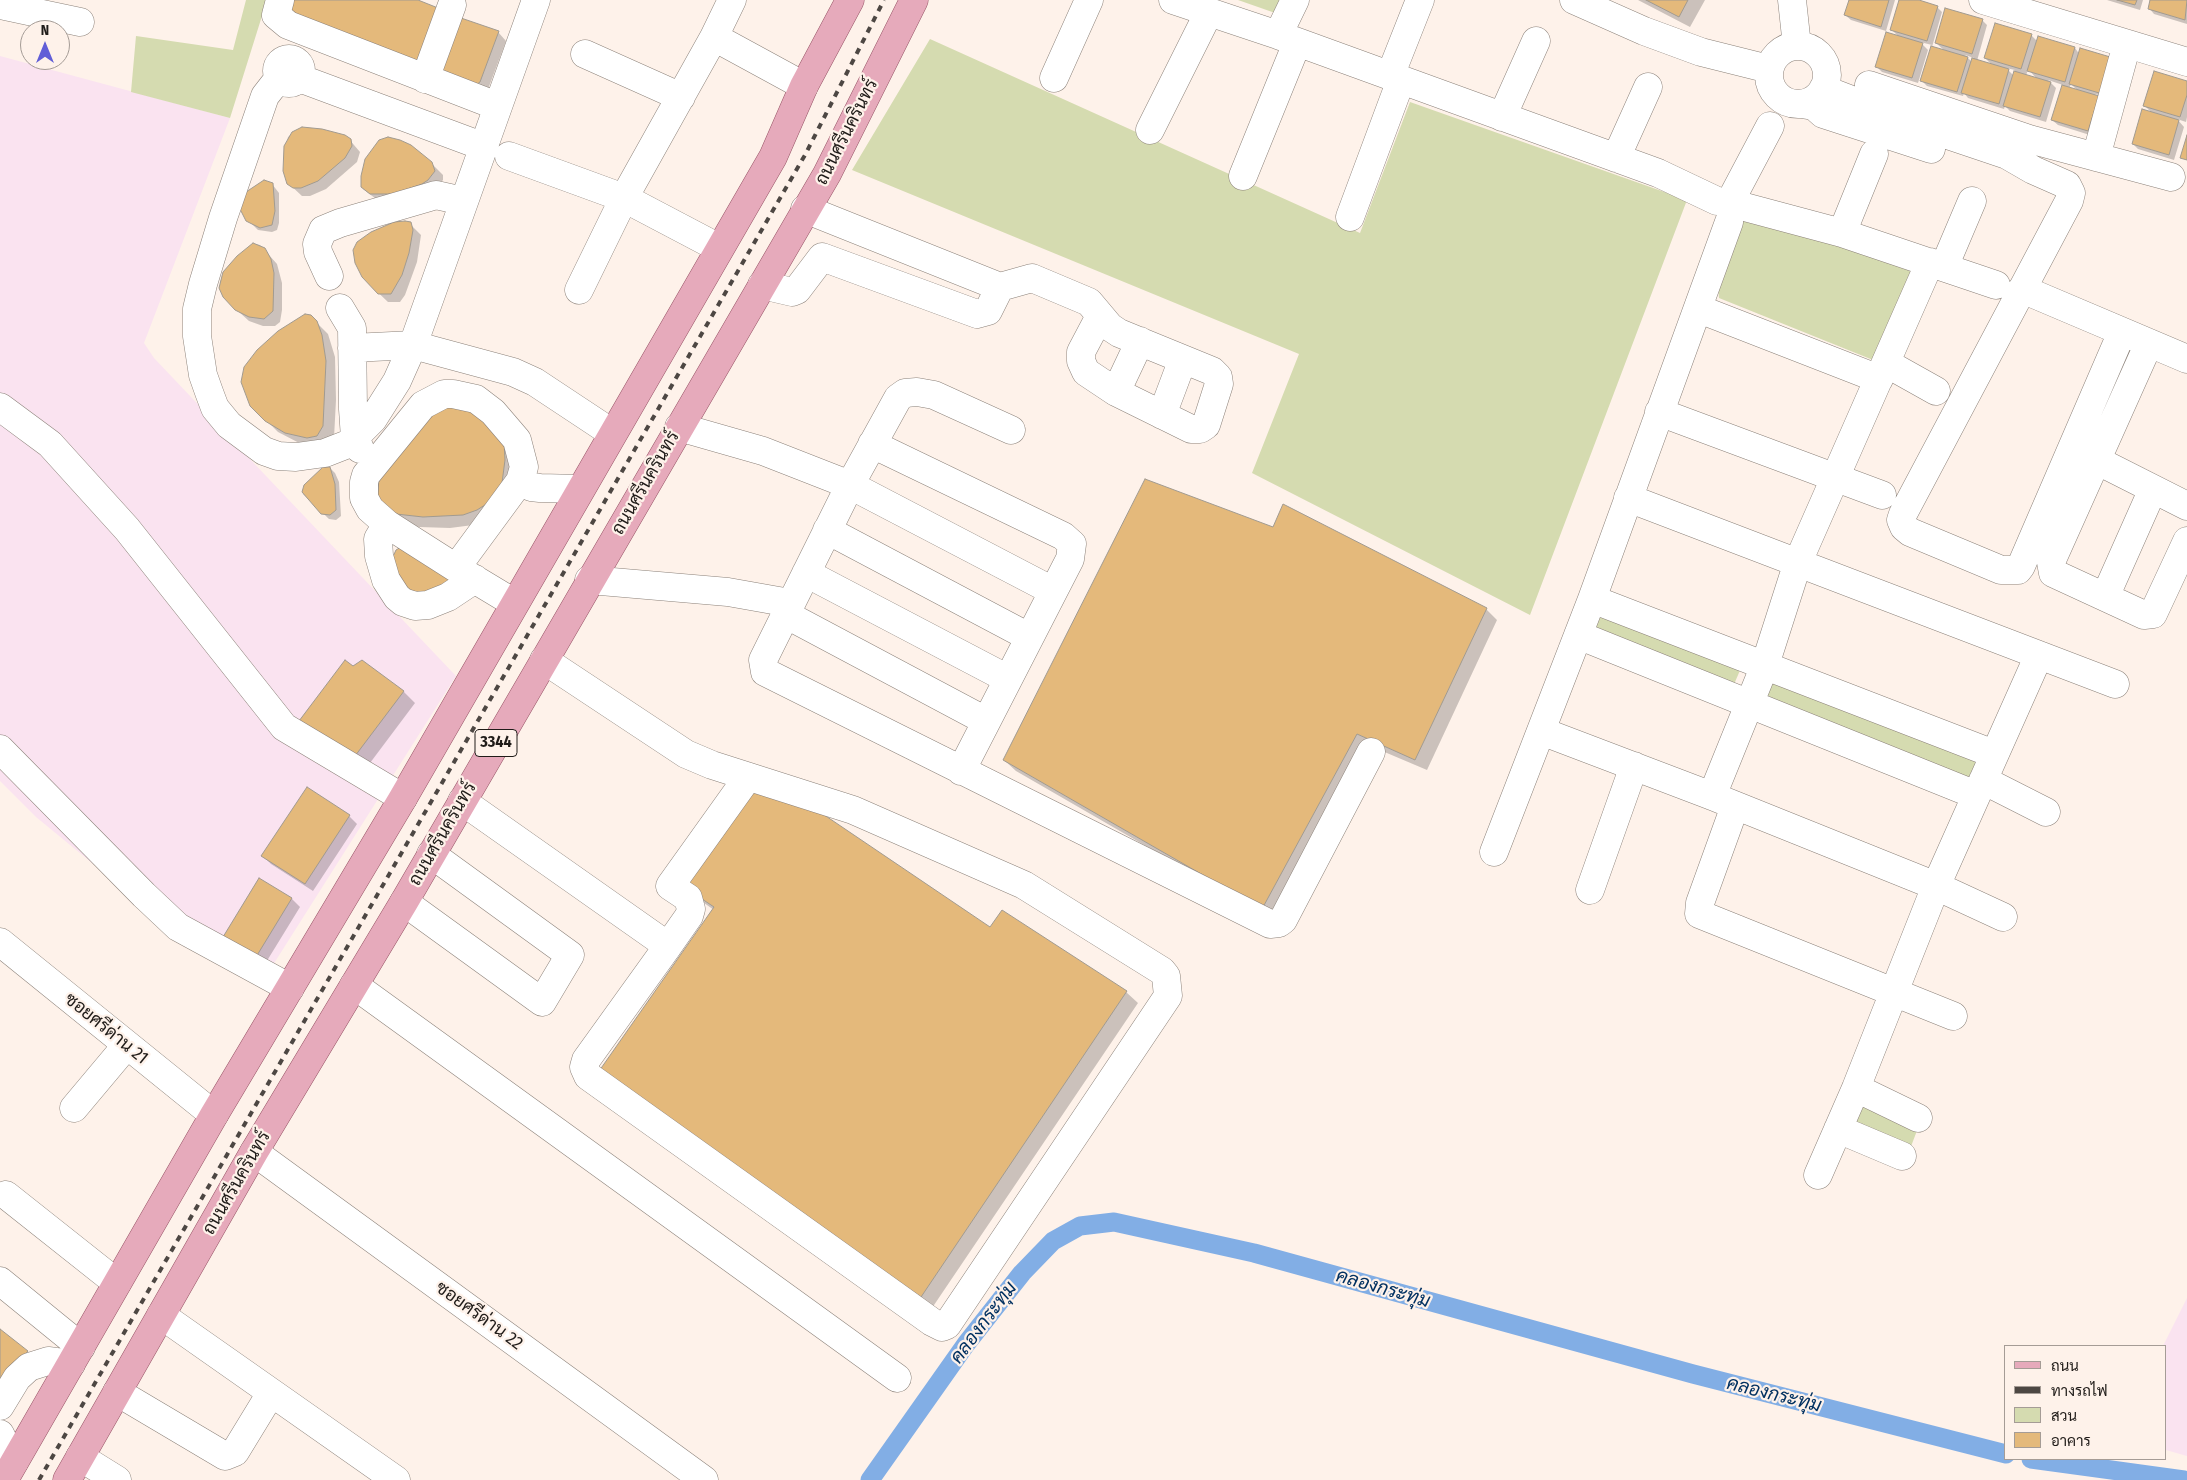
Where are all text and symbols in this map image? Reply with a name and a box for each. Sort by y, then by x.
north arrow [20,20,70,70]
text: N [41,22,49,39]
street label: ถนนศรีนครินทร์ [811,75,883,189]
street label: ถนนศรีนครินทร์ [608,427,684,539]
road number: 3344 [475,730,517,756]
street label: ถนนศรีนครินทร์ [405,778,481,890]
street label: ซอยศรีด่าน 21 [60,989,152,1069]
street label: ถนนศรีนครินทร์ [199,1127,275,1239]
water label: คลองกระทุ่ม [1333,1265,1433,1313]
street label: ซอยศรีด่าน 22 [431,1277,527,1355]
water label: คลองกระทุ่ม [946,1278,1022,1368]
legend [2004,1345,2167,1460]
text: ถนน [2051,1357,2079,1375]
water label: คลองกระทุ่ม [1724,1372,1824,1418]
text: ทางรถไฟ [2051,1382,2108,1400]
text: สวน [2051,1407,2077,1425]
text: อาคาร [2051,1432,2091,1450]

